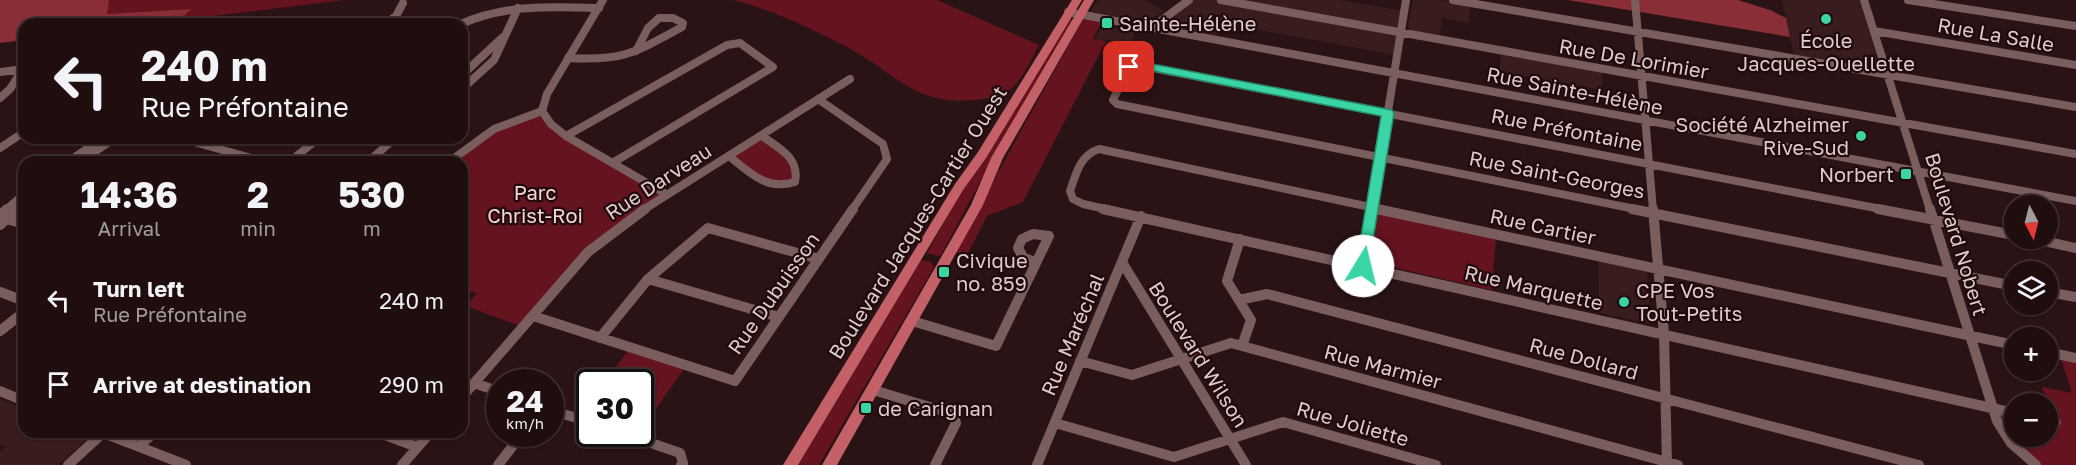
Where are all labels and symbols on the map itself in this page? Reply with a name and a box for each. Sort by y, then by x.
place label: Sainte-Hélène [1119,11,1256,35]
marker: École Jacques-Ouellette [1819,12,1833,26]
street label: Rue La Salle [1936,12,2056,56]
marker: Sainte-Hélène [1100,16,1114,30]
place label: École Jacques-Ouellette [1737,28,1915,75]
street label: Rue De Lorimier [1557,33,1711,83]
pin [1103,41,1154,92]
street label: Rue Sainte-Hélène [1485,61,1665,119]
street label: Boulevard Jacques-Cartier Ouest [823,81,1011,363]
street label: Rue Préfontaine [1489,103,1645,155]
place label: Société Alzheimer Rive-Sud [1676,112,1849,159]
marker: Société Alzheimer Rive-Sud [1854,129,1868,143]
street label: Rue Darveau [601,138,715,224]
street label: Rue Saint-Georges [1467,145,1647,203]
street label: Boulevard Nobert [1921,150,1993,318]
place label: Norbert [1819,162,1894,186]
marker: Norbert [1899,167,1913,181]
park label: Parc Christ-Roi [487,180,583,227]
north arrow [2004,195,2058,249]
street label: Rue Cartier [1488,203,1598,249]
street label: Rue Dubuisson [722,227,824,359]
position arrow [1331,234,1395,298]
place label: Civique no. 859 [956,248,1028,295]
street label: Rue Marquette [1462,259,1606,315]
marker: Civique no. 859 [937,265,951,279]
street label: Rue Maréchal [1035,269,1109,399]
street label: Boulevard Wilson [1144,277,1254,431]
place label: CPE Vos Tout-Petits [1636,278,1742,325]
marker: CPE Vos Tout-Petits [1617,295,1631,309]
street label: Rue Dollard [1527,332,1641,384]
street label: Rue Marmier [1322,339,1445,393]
speed limit sign: 30 [576,369,654,447]
place label: de Carignan [878,396,993,420]
street label: Rue Joliette [1294,396,1412,450]
marker: de Carignan [859,401,873,415]

